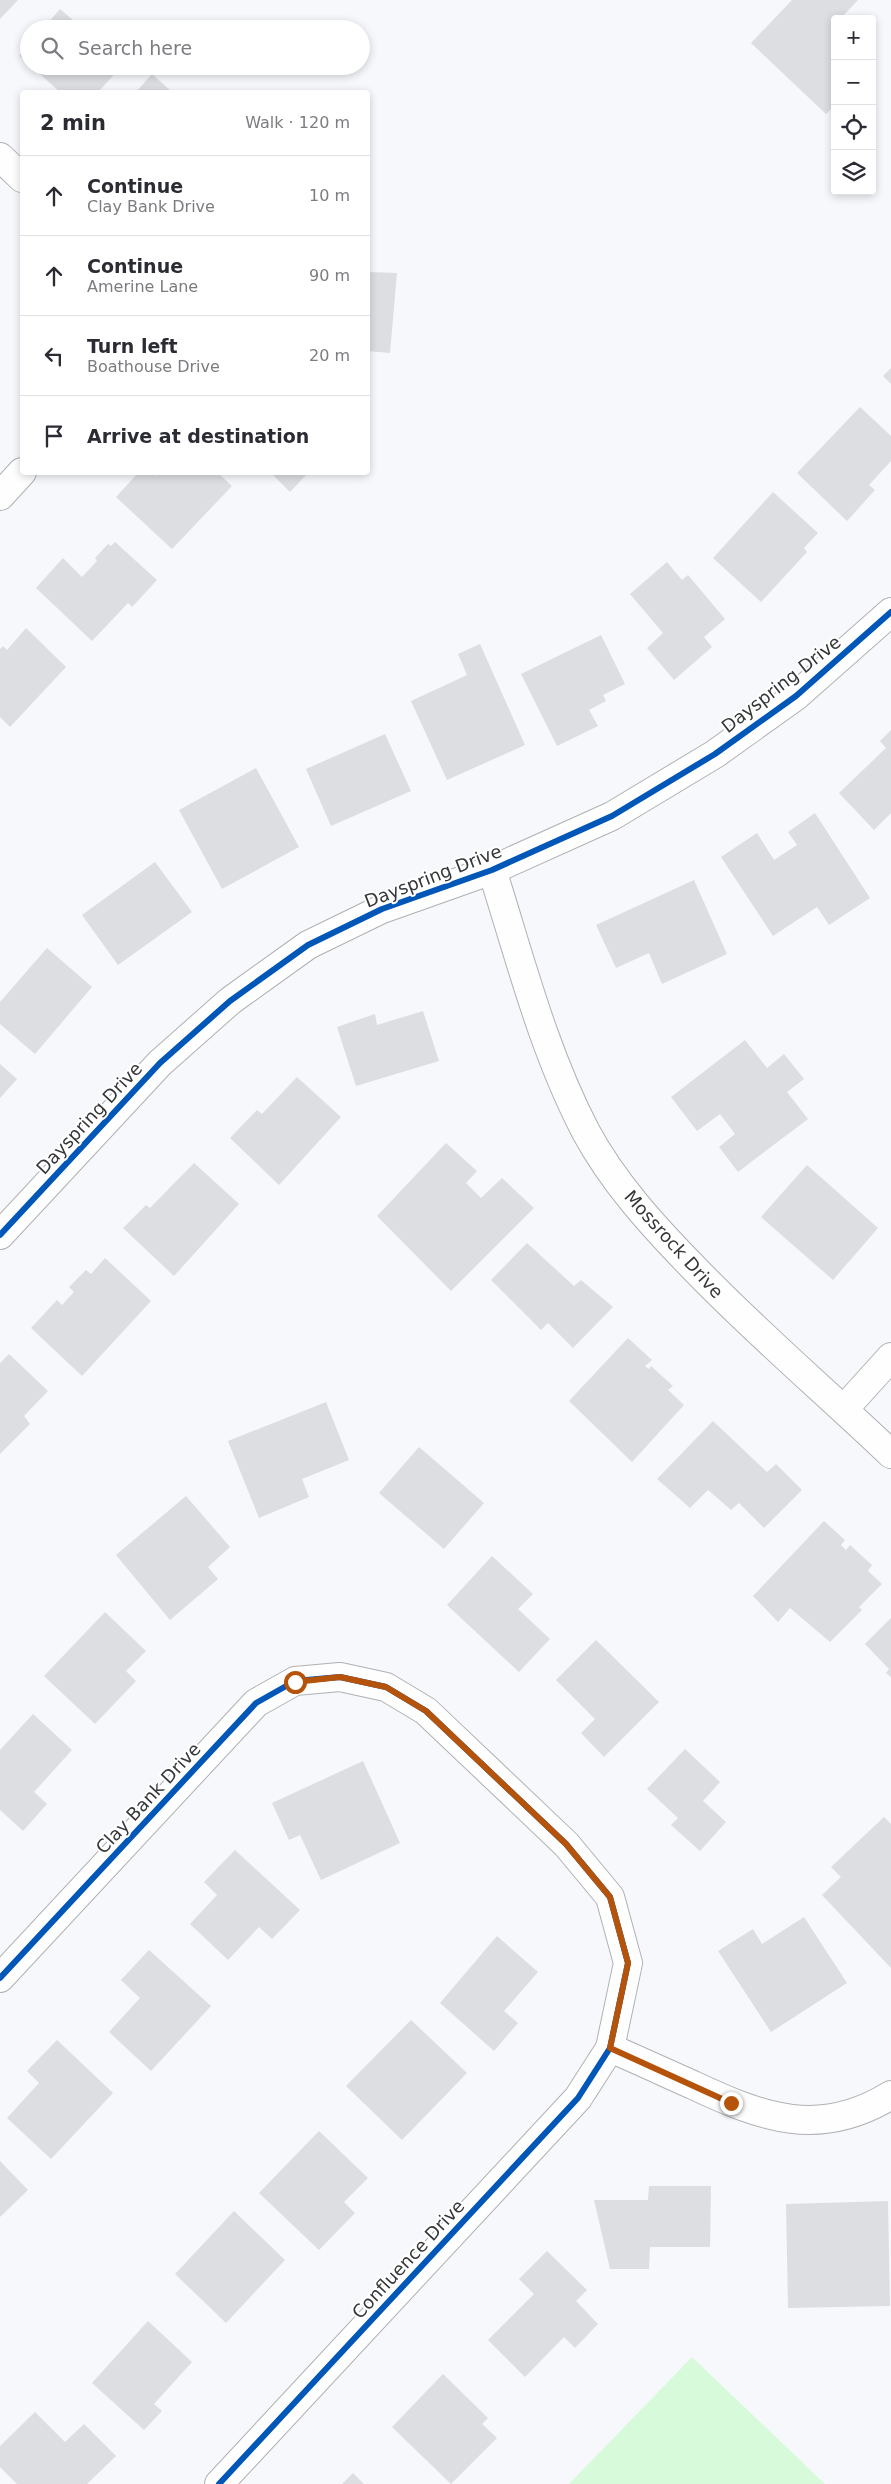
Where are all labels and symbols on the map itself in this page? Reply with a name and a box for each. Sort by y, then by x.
street label: Dayspring Drive [717,631,845,737]
street label: Dayspring Drive [361,840,505,912]
street label: Dayspring Drive [32,1058,146,1178]
street label: Mossrock Drive [620,1186,728,1302]
route start [284,1671,307,1694]
street label: Clay Bank Drive [91,1738,205,1858]
route end [720,2092,743,2115]
street label: Confluence Drive [347,2195,469,2323]

